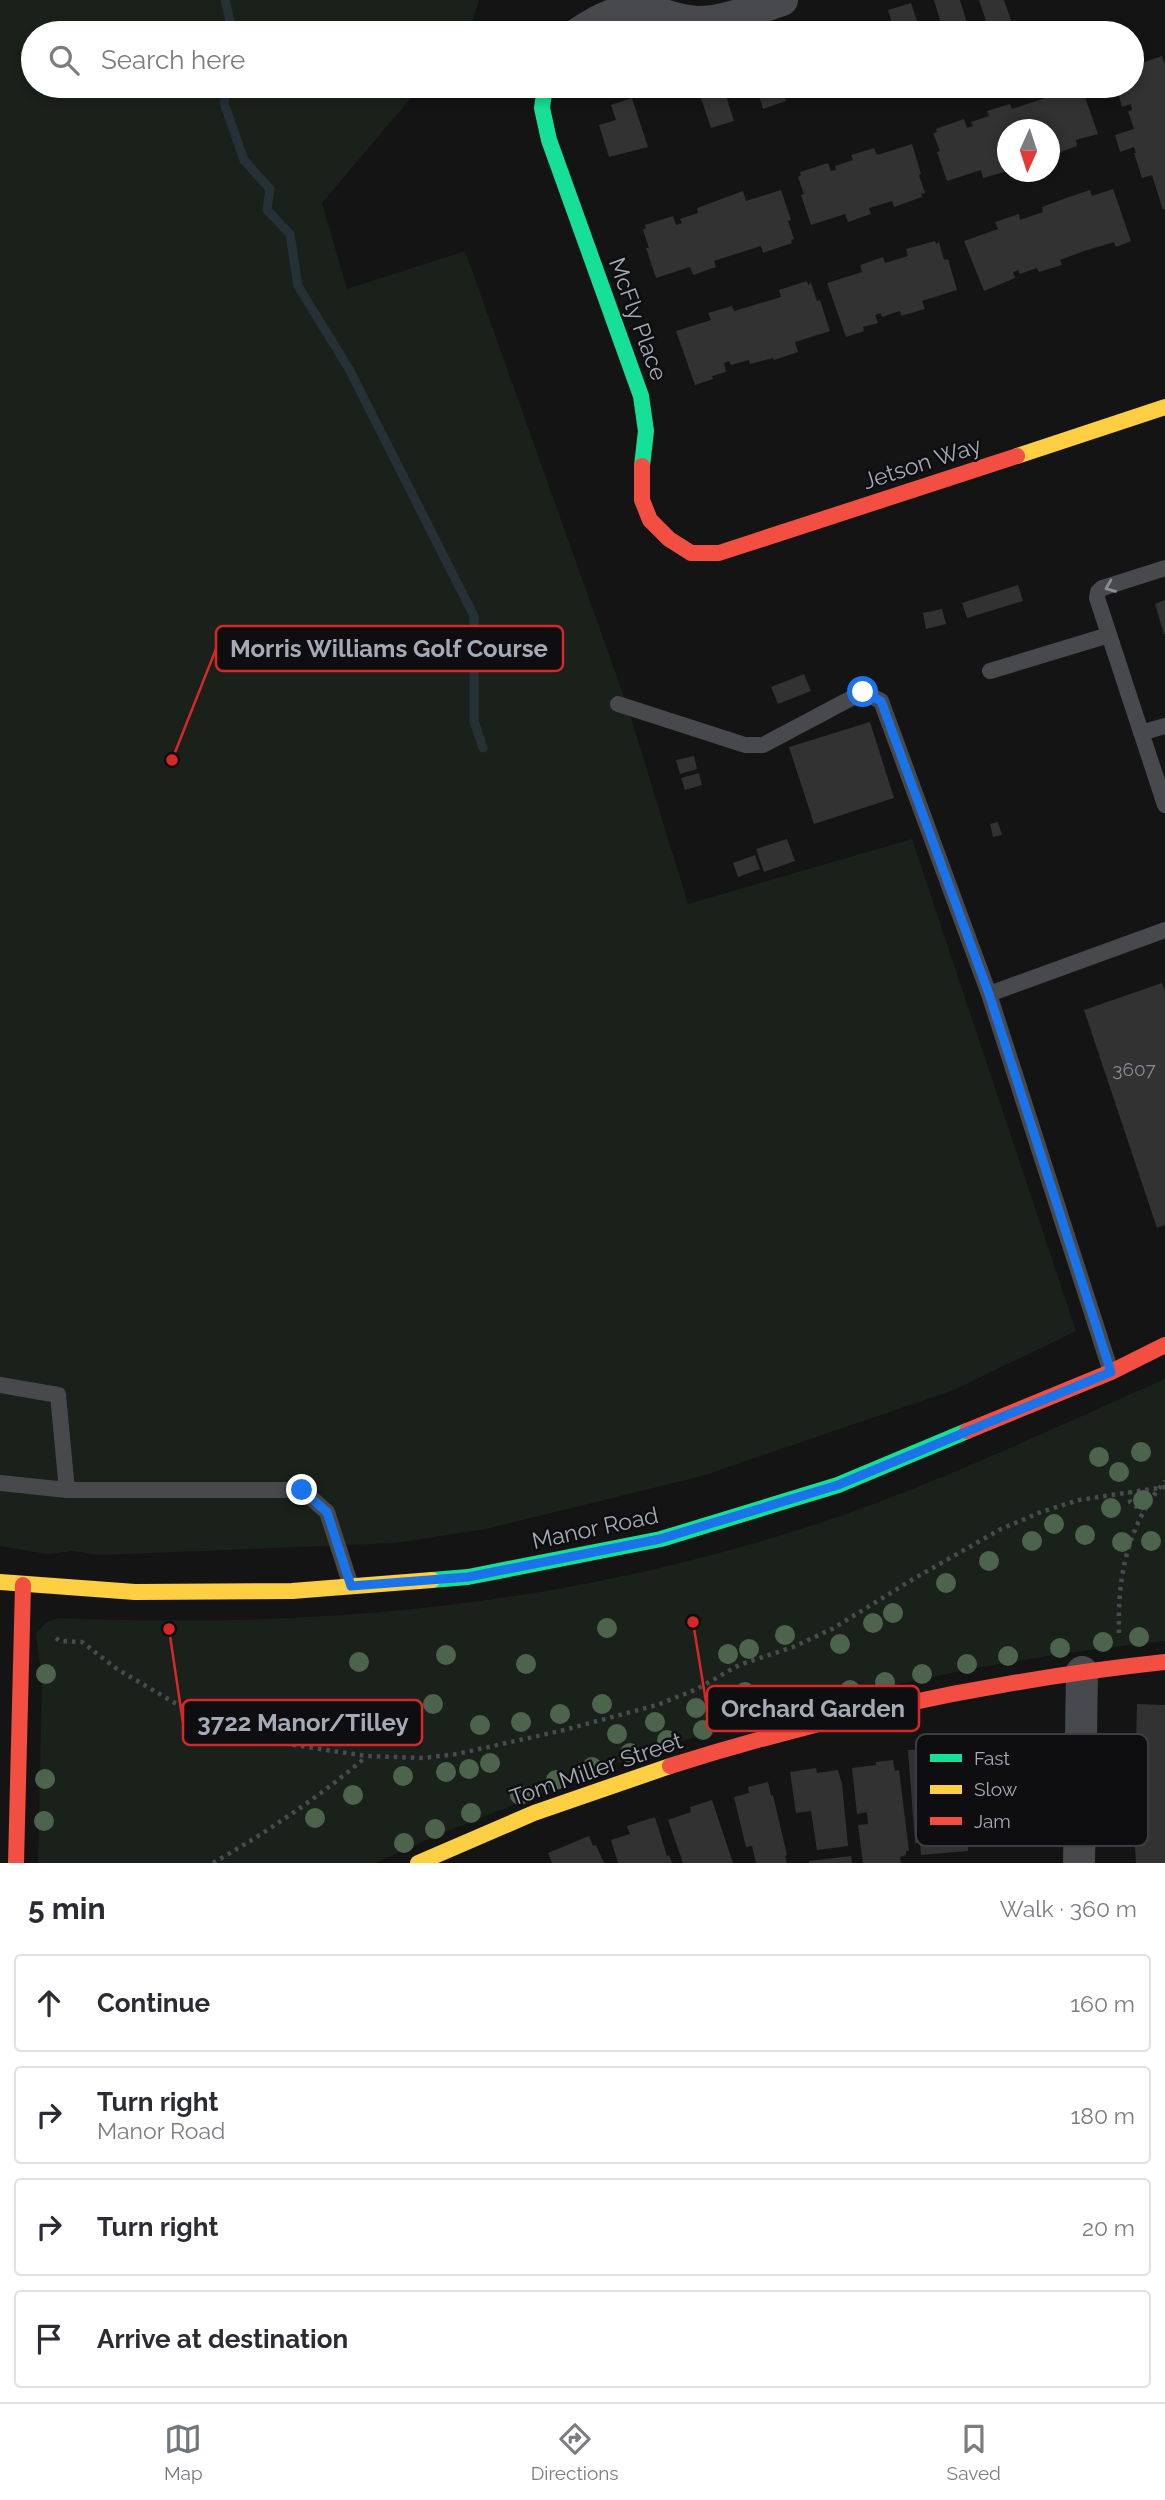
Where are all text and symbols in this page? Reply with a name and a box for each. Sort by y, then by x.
search box [21,21,1144,98]
icon: search [45,41,83,79]
text: Search here [101,45,245,75]
north arrow [997,119,1060,182]
street label: McFly Place [604,254,673,384]
street label: Jetson Way [859,431,984,494]
one-way arrow [1104,578,1116,592]
callout: Morris Williams Golf Course [216,626,563,671]
text: Morris Williams Golf Course [230,634,548,663]
route start [847,676,878,707]
house number: 3607 [1112,1058,1156,1080]
route end [286,1474,317,1505]
street label: Manor Road [529,1501,660,1554]
callout: Orchard Garden [707,1686,919,1731]
text: Orchard Garden [721,1694,905,1723]
callout: 3722 Manor/Tilley [183,1700,422,1745]
text: 3722 Manor/Tilley [197,1708,409,1737]
street label: Tom Miller Street [506,1726,686,1811]
legend [916,1734,1148,1846]
text: Fast [974,1747,1010,1769]
text: Slow [974,1778,1018,1800]
text: Jam [974,1810,1011,1832]
text: 5 min [28,1891,106,1926]
text: Walk · 360 m [1000,1895,1137,1922]
icon: ahead [30,1984,68,2022]
text: Continue [97,1988,210,2018]
text: 160 m [1070,1990,1135,2017]
text: Turn right [97,2087,218,2117]
icon: right [30,2096,68,2134]
text: 180 m [1070,2102,1135,2129]
text: Manor Road [97,2117,225,2144]
icon: right [30,2208,68,2246]
text: Turn right [97,2212,218,2242]
text: 20 m [1082,2214,1135,2241]
icon: arrive [30,2320,68,2358]
text: Arrive at destination [97,2324,348,2354]
tab: Map [164,2420,203,2484]
tab: Directions [531,2420,619,2484]
tab: Saved [947,2420,1001,2484]

